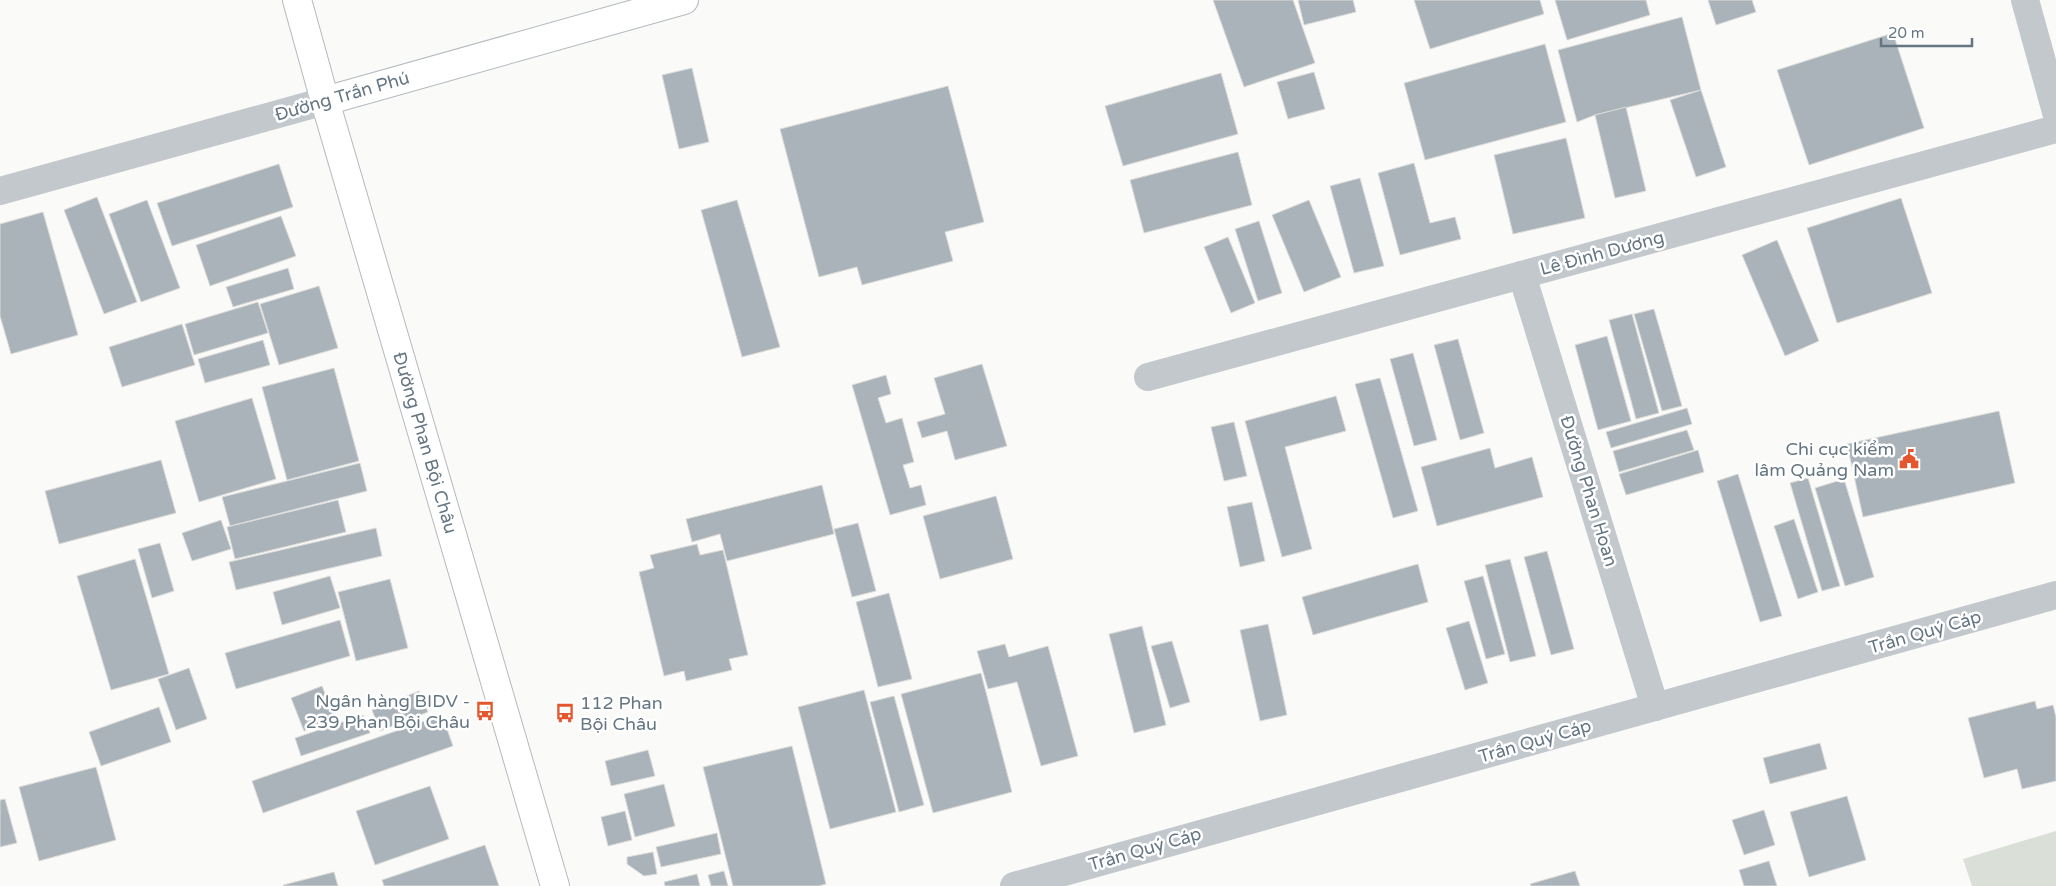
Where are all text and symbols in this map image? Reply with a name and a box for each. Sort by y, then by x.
scale bar [1881,15,1972,47]
text: 20 m [1888,24,1925,42]
street label: Đường Trần Phú [272,66,412,126]
street label: Lê Đình Dương [1538,226,1666,280]
street label: Đường Phan Bội Châu [388,349,462,536]
street label: Đường Phan Hoan [1556,413,1622,569]
place label: Chi cục kiểm lâm Quảng Nam [1755,438,1894,481]
public building icon: Chi cục kiểm lâm Quảng Nam [1898,448,1920,470]
street label: Trần Quý Cáp [1866,605,1984,659]
place label: Ngân hàng BIDV - 239 Phan Bội Châu [306,690,470,733]
place label: 112 Phan Bội Châu [580,692,663,735]
bus stop icon: Ngân hàng BIDV - 239 Phan Bội Châu [474,700,496,722]
bus stop icon: 112 Phan Bội Châu [554,702,576,724]
street label: Trần Quý Cáp [1476,714,1594,768]
street label: Trần Quý Cáp [1086,822,1204,876]

